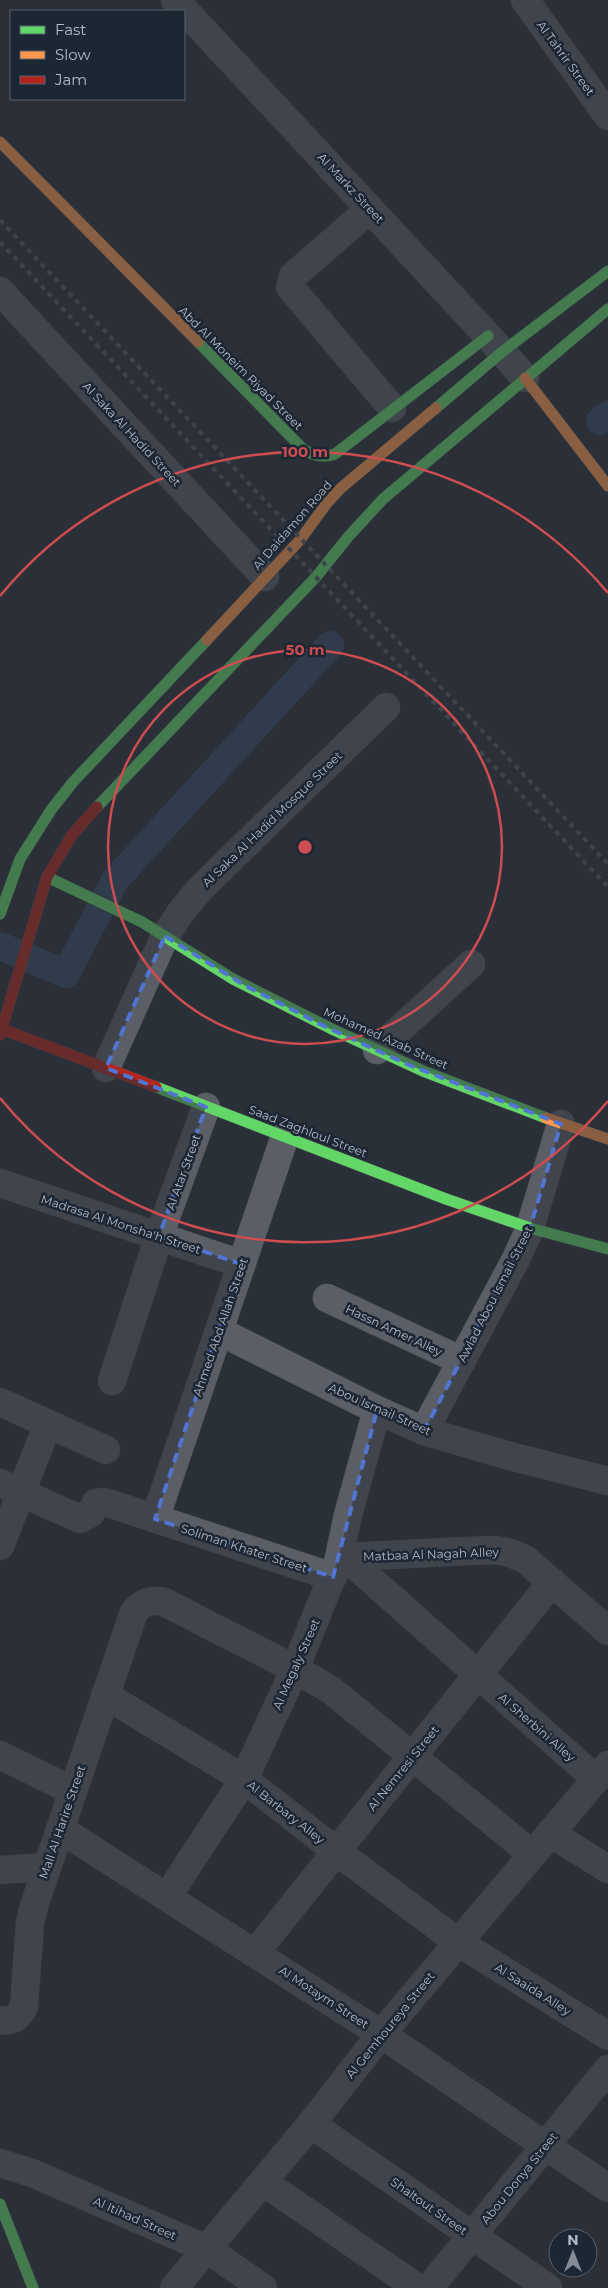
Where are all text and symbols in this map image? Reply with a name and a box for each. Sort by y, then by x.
legend [10,10,185,100]
street label: Al Tahrir Street [534,18,598,98]
text: Fast [55,20,86,39]
text: Slow [55,45,91,64]
text: Jam [54,70,87,89]
street label: Al Markz Street [315,150,388,226]
street label: Abd Al Moneim Riyad Street [176,303,306,433]
street label: Al Saka Al Hadid Street [80,379,184,489]
text: 100 m [282,442,328,461]
street label: Al Daidamon Road [249,477,335,573]
text: 50 m [285,640,325,659]
street label: Al Saka Al Hadid Mosque Street [199,748,345,890]
centre of rings [296,838,314,856]
street label: Mohamed Azab Street [321,1004,451,1072]
street label: Saad Zaghloul Street [247,1102,369,1161]
street label: Al Atar Street [162,1132,204,1212]
street label: Madrasa Al Monsha'h Street [39,1191,203,1257]
street label: Awlad Abou Ismail Street [454,1223,536,1365]
street label: Ahmed Abd Allah Street [189,1256,251,1398]
street label: Hassn Amer Alley [343,1301,445,1359]
street label: Abou Ismail Street [326,1380,434,1438]
street label: Soliman Khater Street [179,1520,309,1576]
street label: Matbaa Al Nagah Alley [363,1544,500,1564]
street label: Al Megaly Street [269,1616,323,1712]
street label: Al Sherbini Alley [495,1690,579,1765]
street label: Al Nemresi Street [364,1722,442,1814]
street label: Mall Al Harire Street [35,1763,89,1881]
street label: Al Barbary Alley [244,1777,328,1847]
street label: Al Saaida Alley [492,1960,574,2019]
street label: Al Motaym Street [276,1962,372,2032]
street label: Al Gemhoureya Street [342,1969,438,2081]
street label: Abou Donya Street [477,2129,561,2227]
street label: Shaltout Street [388,2174,470,2238]
street label: Al Itihad Street [91,2193,179,2243]
north arrow [548,2228,598,2278]
text: N [567,2231,579,2249]

